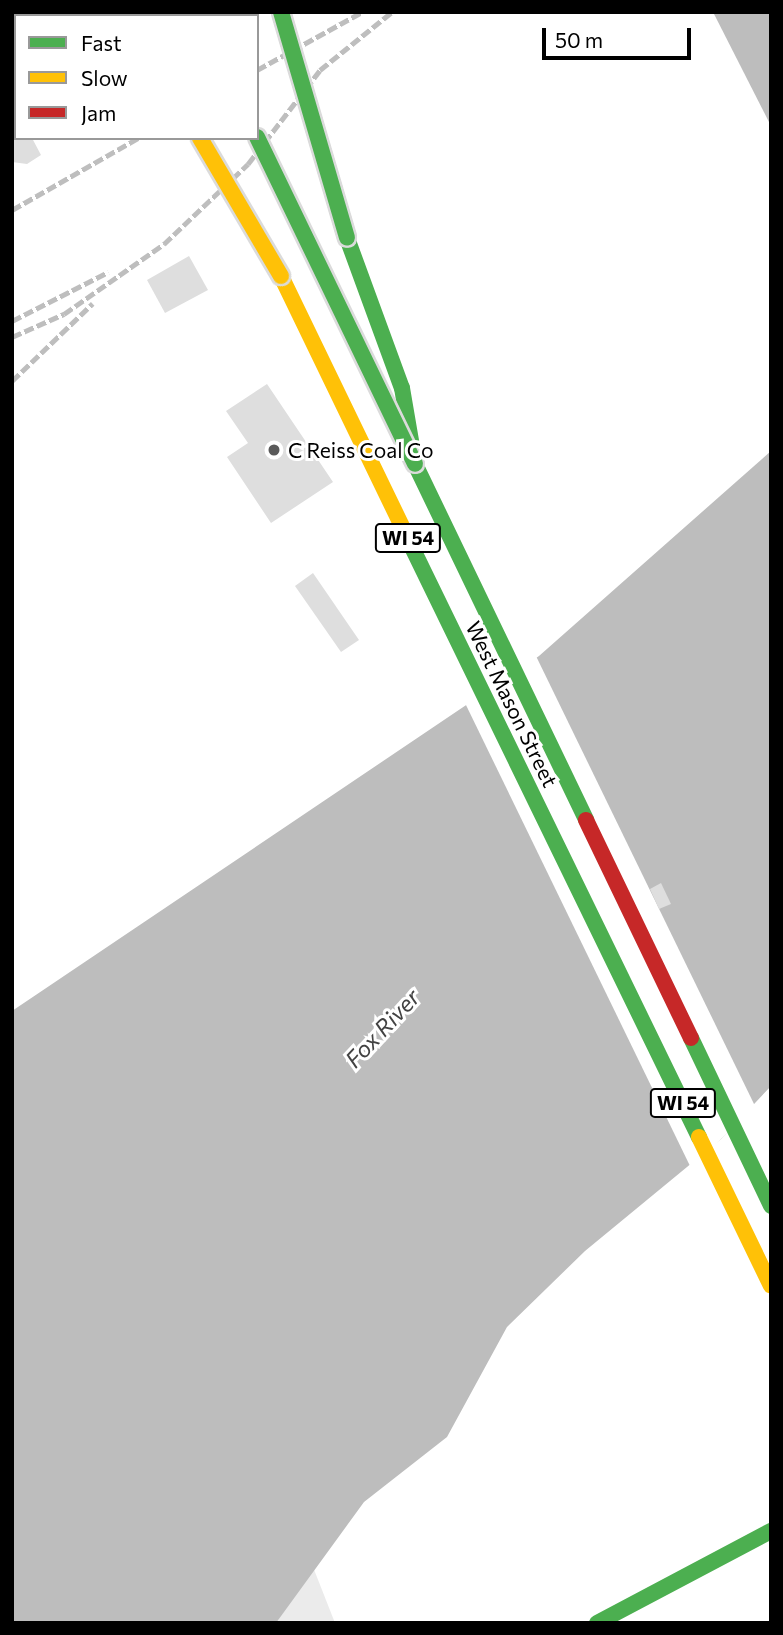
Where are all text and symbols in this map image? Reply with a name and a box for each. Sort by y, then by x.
legend [14,14,259,140]
scale bar [545,14,694,58]
text: 50 m [555,27,603,52]
text: Fast [81,30,122,55]
text: Slow [81,65,128,90]
text: Jam [81,100,116,125]
place label: C Reiss Coal Co [288,437,434,463]
marker: C Reiss Coal Co [266,442,282,458]
road number: WI 54 [375,523,441,554]
street label: West Mason Street [461,617,563,791]
water label: Fox River [339,983,425,1073]
road number: WI 54 [650,1088,716,1119]

